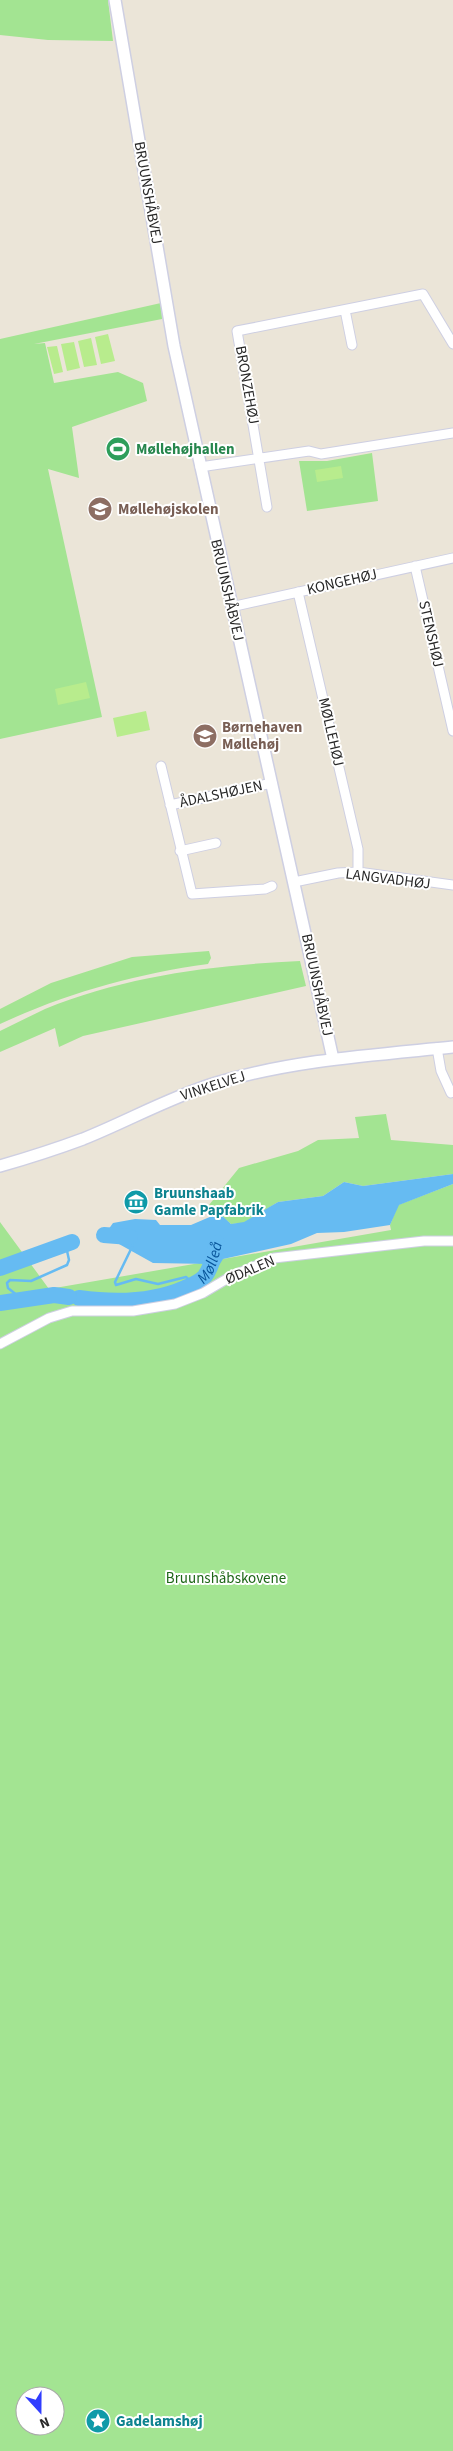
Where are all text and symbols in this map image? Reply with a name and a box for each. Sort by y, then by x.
street label: BRUUNSHÅBVEJ [129,140,167,246]
street label: BRONZEHØJ [230,344,264,426]
sports icon: Møllehøjhallen [105,436,131,462]
place label: Møllehøjhallen [136,439,235,460]
school or university icon: Møllehøjskolen [87,496,113,522]
place label: Møllehøjskolen [118,499,219,520]
street label: BRUUNSHÅBVEJ [205,537,249,643]
street label: KONGEHØJ [305,564,379,600]
street label: STENSHØJ [413,599,449,669]
street label: MØLLEHØJ [313,696,349,768]
place label: Børnehaven Møllehøj [222,717,302,755]
school or university icon: Børnehaven Møllehøj [192,723,218,749]
street label: ÅDALSHØJEN [178,775,264,813]
street label: LANGVADHØJ [344,863,432,895]
street label: BRUUNSHÅBVEJ [296,932,338,1038]
street label: VINKELVEJ [178,1066,248,1106]
place label: Bruunshaab Gamle Papfabrik [154,1183,265,1221]
museum icon: Bruunshaab Gamle Papfabrik [123,1189,149,1215]
water label: Mølleå [192,1239,228,1289]
street label: ØDALEN [222,1250,278,1290]
park label: Bruunshåbskovene [166,1568,286,1589]
north arrow [15,2386,65,2436]
place icon: Gadelamshøj [85,2408,111,2434]
text: N [36,2411,52,2433]
place label: Gadelamshøj [116,2411,203,2432]

